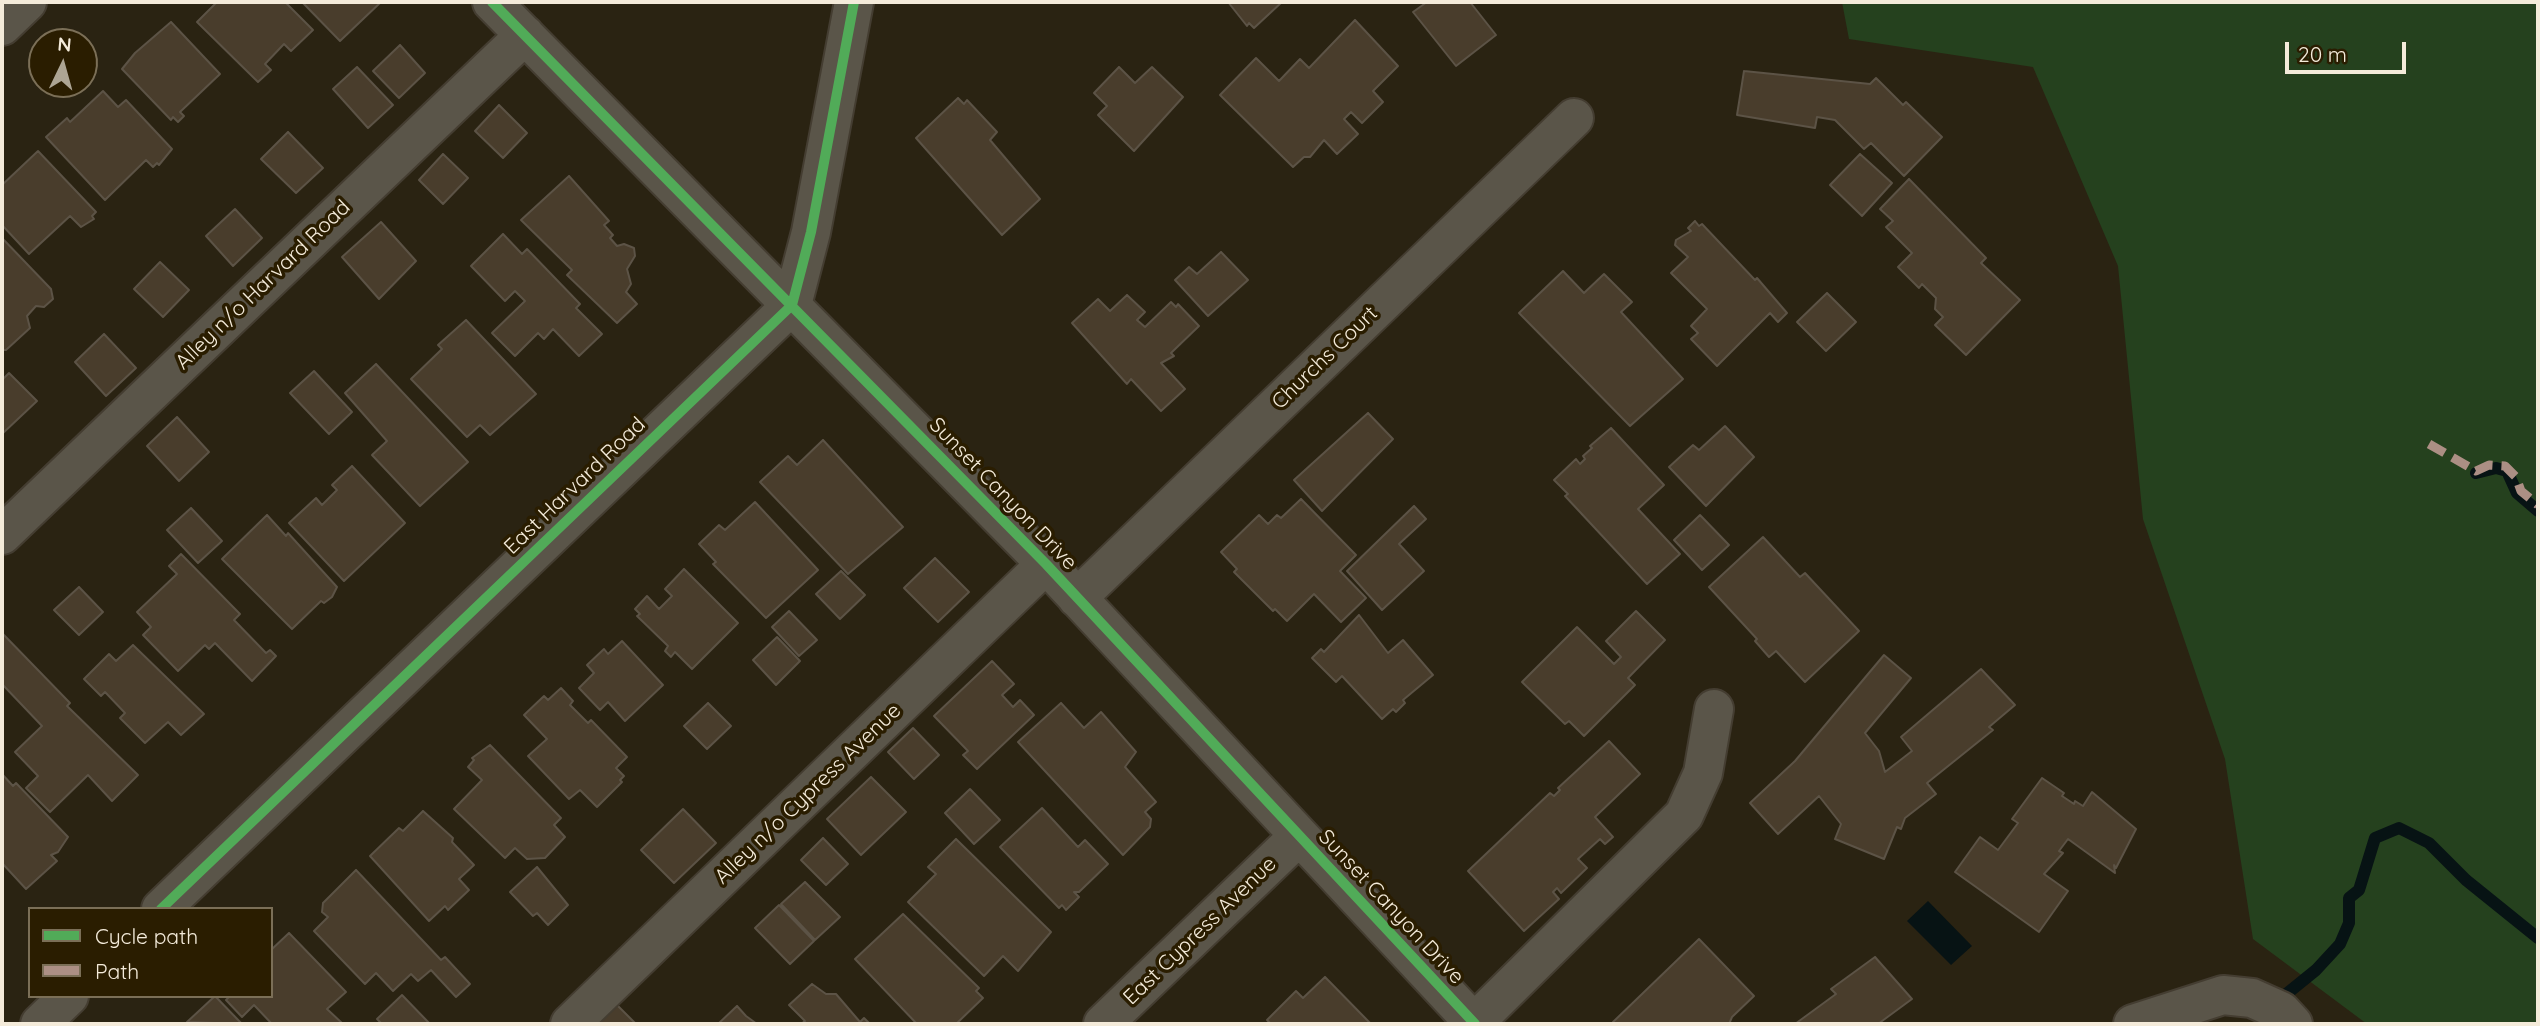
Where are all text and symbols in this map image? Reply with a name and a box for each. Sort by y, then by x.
north arrow [28,28,98,98]
scale bar [2288,28,2409,72]
text: N [57,32,73,57]
text: 20 m [2298,41,2347,67]
street label: Alley n/o Harvard Road [170,195,356,375]
street label: Churchs Court [1267,301,1383,415]
street label: East Harvard Road [499,412,651,560]
street label: Sunset Canyon Drive [924,413,1082,575]
street label: Alley n/o Cypress Avenue [710,698,906,890]
street label: Sunset Canyon Drive [1313,825,1469,989]
street label: East Cypress Avenue [1118,852,1282,1010]
legend [28,907,273,998]
text: Cycle path [95,923,198,949]
text: Path [95,958,139,984]

